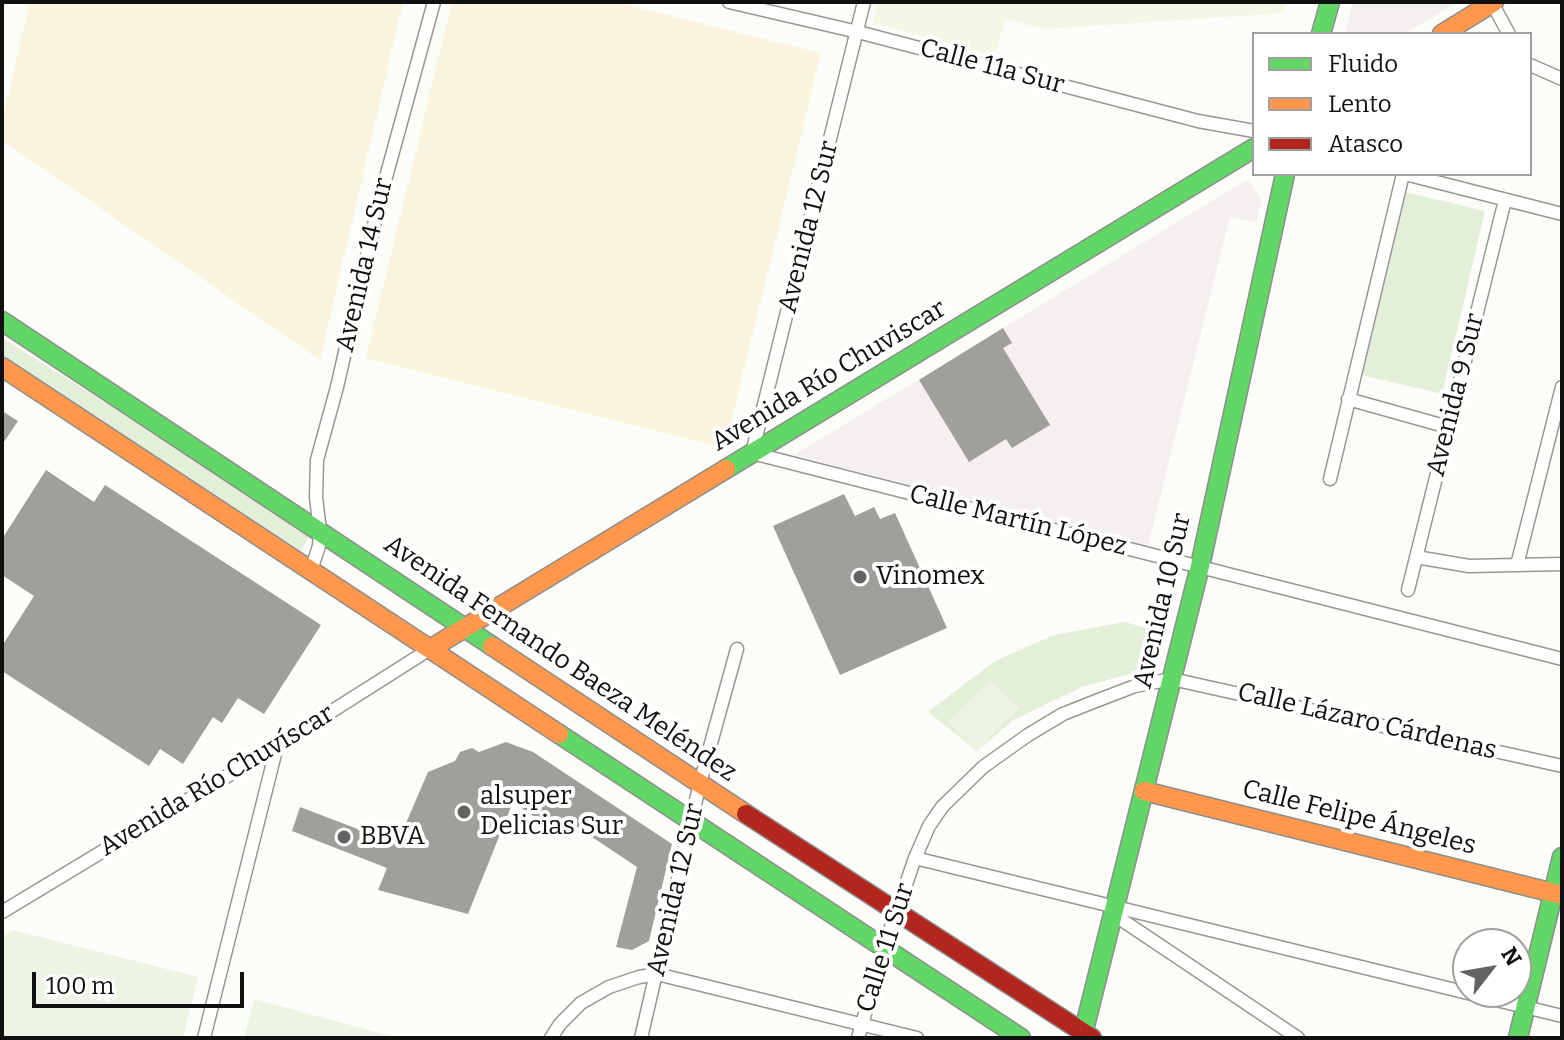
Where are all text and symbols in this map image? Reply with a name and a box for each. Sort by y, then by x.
legend [1252,32,1532,176]
street label: Calle 11a Sur [916,33,1068,101]
text: Fluido [1328,50,1398,78]
text: Lento [1328,90,1391,118]
text: Atasco [1328,130,1403,158]
street label: Avenida 12 Sur [773,138,845,316]
street label: Avenida 14 Sur [330,175,400,355]
street label: Avenida Río Chuviscar [706,294,952,458]
street label: Avenida 9 Sur [1421,310,1491,480]
street label: Calle Martín López [906,479,1130,563]
street label: Avenida 10 Sur [1128,511,1198,691]
street label: Avenida Fernando Baeza Meléndez [378,529,742,789]
place label: Vinomex [876,561,985,593]
marker: Vinomex [851,568,869,586]
street label: Calle Lázaro Cárdenas [1234,677,1500,767]
street label: Avenida Río Chuvíscar [94,699,340,863]
street label: Calle Felipe Ángeles [1239,774,1479,862]
place label: alsuper Delicias Sur [480,781,623,842]
street label: Avenida 12 Sur [641,801,711,979]
marker: alsuper Delicias Sur [455,803,473,821]
place label: BBVA [360,821,425,853]
marker: BBVA [335,828,353,846]
street label: Calle 11 Sur [850,879,922,1017]
north arrow [1452,928,1532,1008]
text: N [1495,942,1527,971]
scale bar [36,956,248,1006]
text: 100 m [46,972,114,1000]

